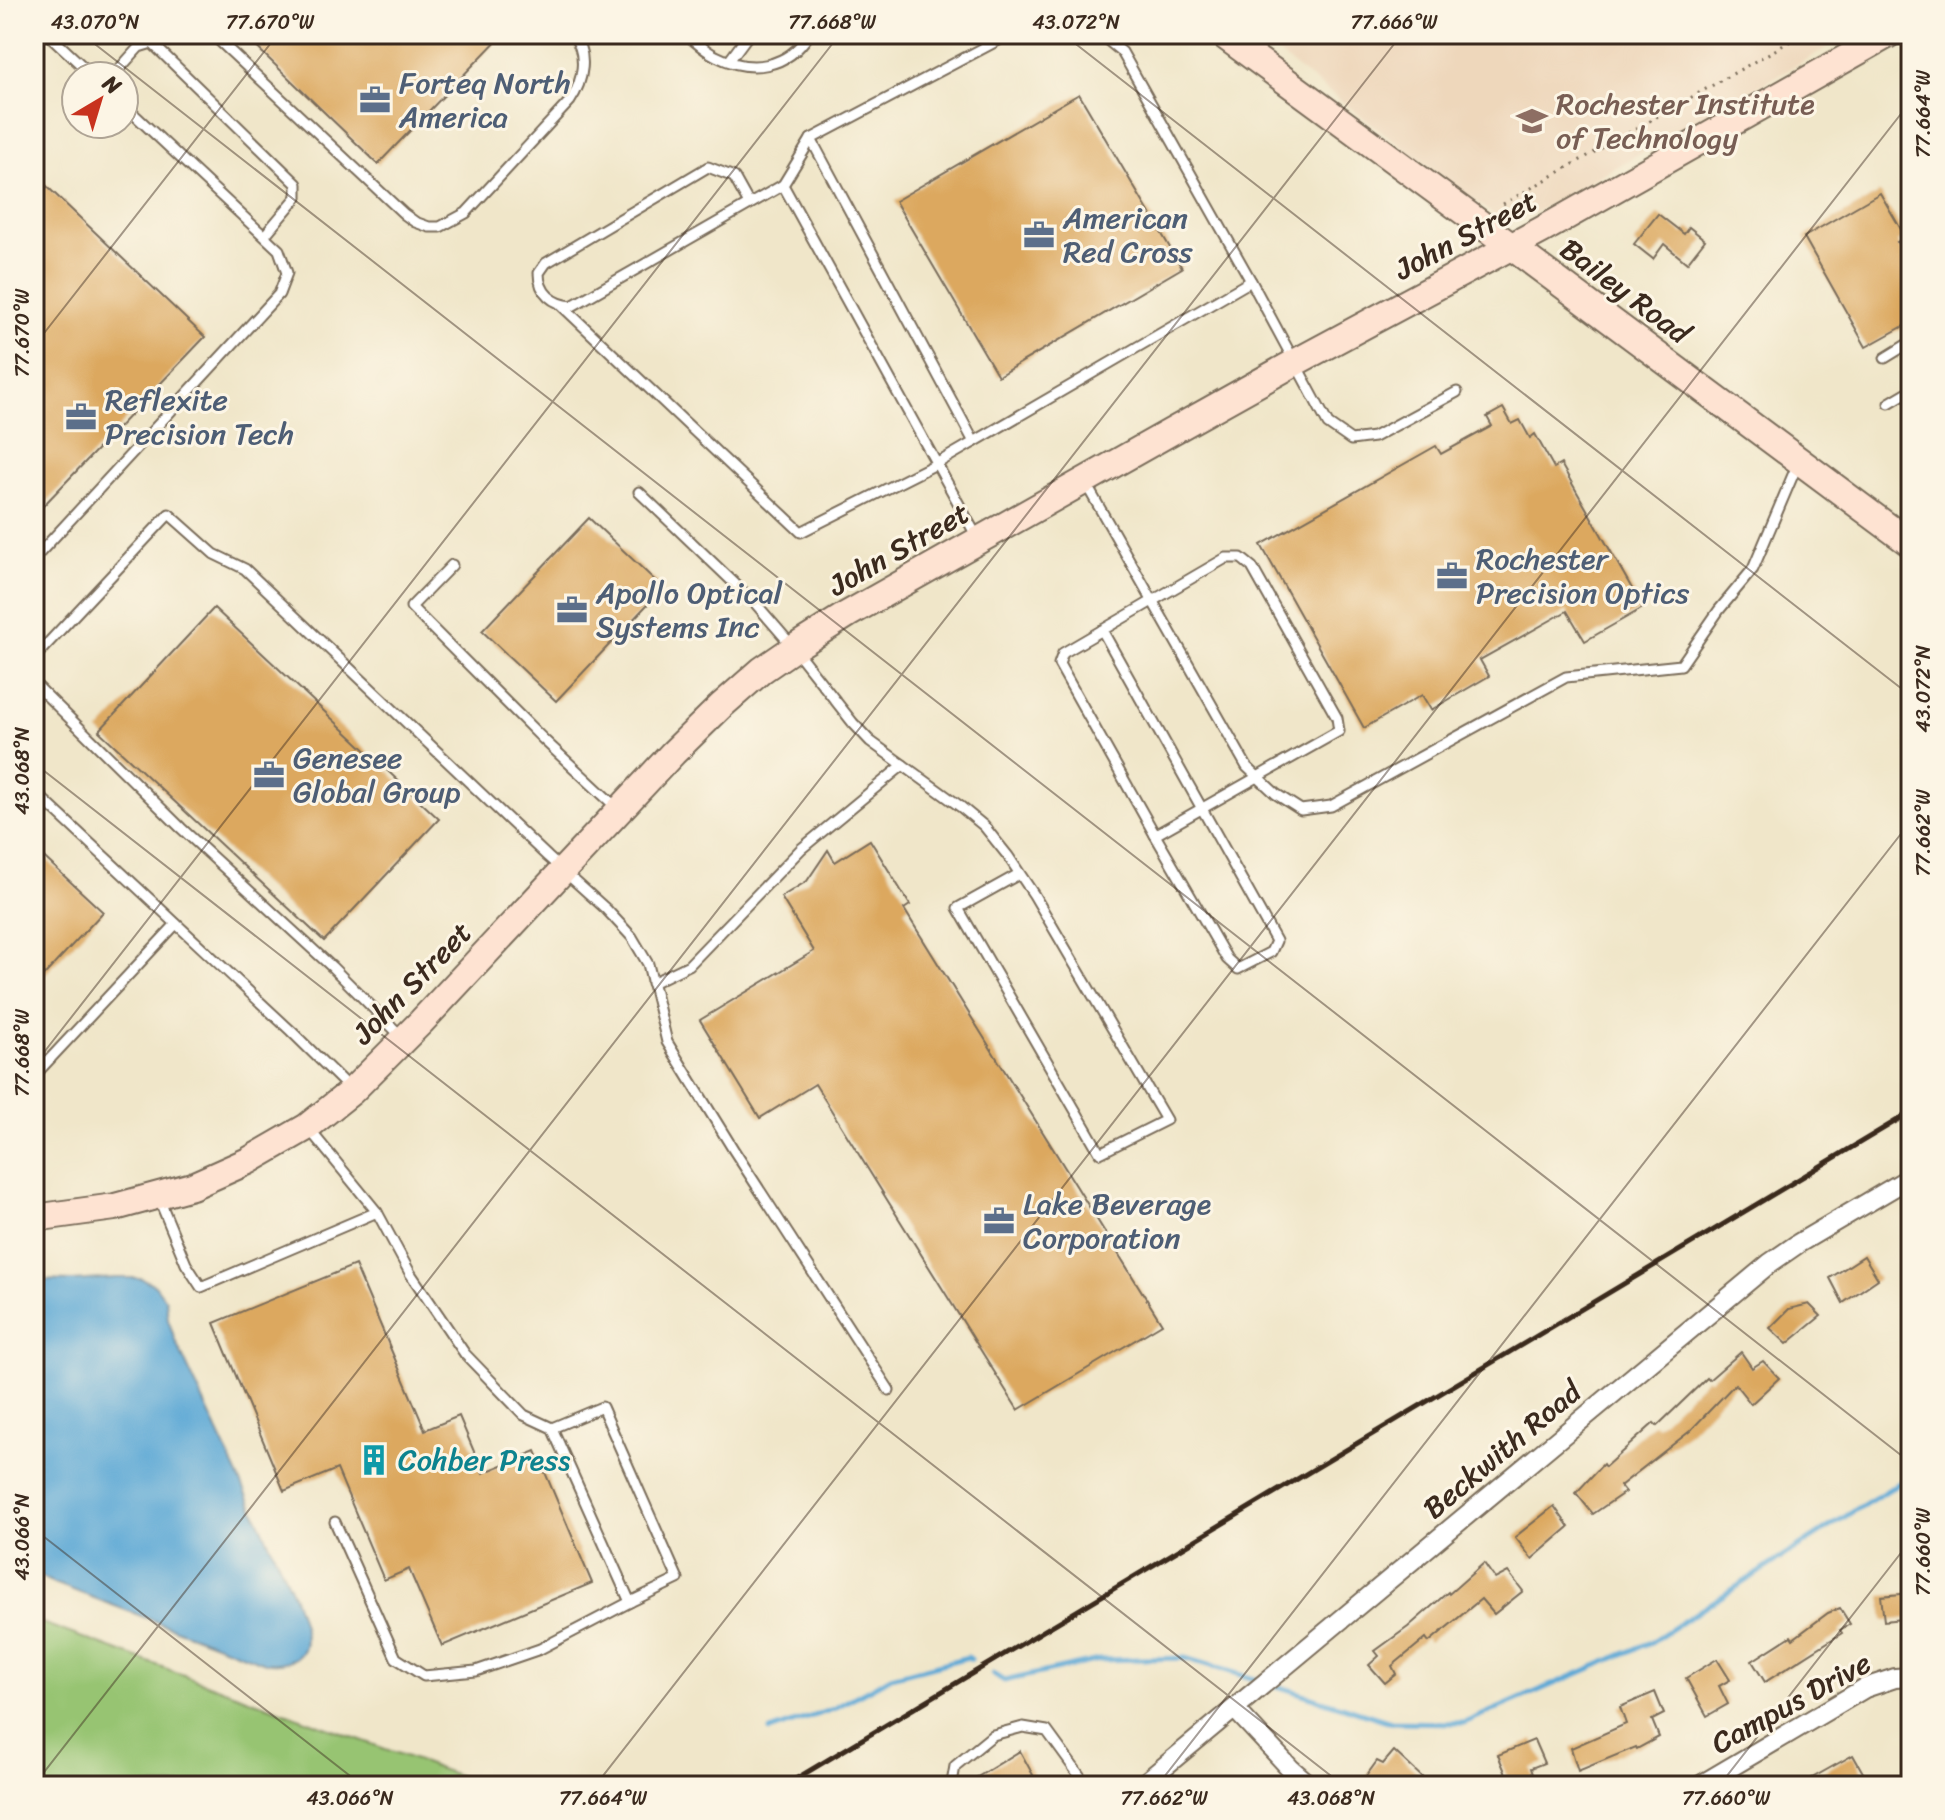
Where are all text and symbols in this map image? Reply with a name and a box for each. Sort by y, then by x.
text: 43.070°N [51,5,139,40]
text: 77.670°W [226,5,315,40]
text: 77.668°W [788,5,876,40]
text: 43.072°N [1032,5,1120,40]
text: 77.666°W [1351,5,1438,40]
place label: Forteq North America [398,56,571,144]
north arrow [60,60,140,140]
text: N [93,64,131,105]
text: 77.664°W [1906,69,1941,158]
place label: Rochester Institute of Technology [1556,77,1815,165]
office icon: Forteq North America [358,83,392,117]
school or university icon: Rochester Institute of Technology [1515,104,1549,138]
street label: John Street [1383,174,1548,296]
place label: American Red Cross [1062,191,1193,279]
office icon: American Red Cross [1022,218,1056,252]
street label: Bailey Road [1548,223,1704,360]
text: 77.670°W [5,288,40,377]
place label: Reflexite Precision Tech [105,373,294,461]
office icon: Reflexite Precision Tech [64,400,98,434]
street label: John Street [817,487,980,612]
place label: Rochester Precision Optics [1476,532,1690,620]
office icon: Rochester Precision Optics [1435,559,1469,593]
place label: Apollo Optical Systems Inc [595,566,784,654]
office icon: Apollo Optical Systems Inc [555,593,589,627]
text: 43.072°N [1906,645,1941,733]
text: 43.068°N [5,727,40,815]
place label: Genesee Global Group [293,731,461,819]
office icon: Genesee Global Group [252,758,286,792]
text: 77.662°W [1906,789,1941,877]
street label: John Street [338,908,486,1059]
text: 77.668°W [5,1009,40,1097]
place label: Lake Beverage Corporation [1023,1177,1211,1265]
office icon: Lake Beverage Corporation [982,1204,1016,1238]
street label: Beckwith Road [1410,1365,1596,1533]
place label: Cohber Press [398,1433,571,1487]
building icon: Cohber Press [357,1443,391,1477]
text: 43.066°N [5,1493,40,1581]
text: 77.660°W [1906,1507,1941,1596]
street label: Campus Drive [1701,1637,1881,1769]
text: 43.066°N [306,1781,394,1816]
text: 77.664°W [559,1781,648,1816]
text: 77.662°W [1120,1781,1208,1816]
text: 43.068°N [1287,1781,1375,1816]
text: 77.660°W [1682,1781,1771,1816]

